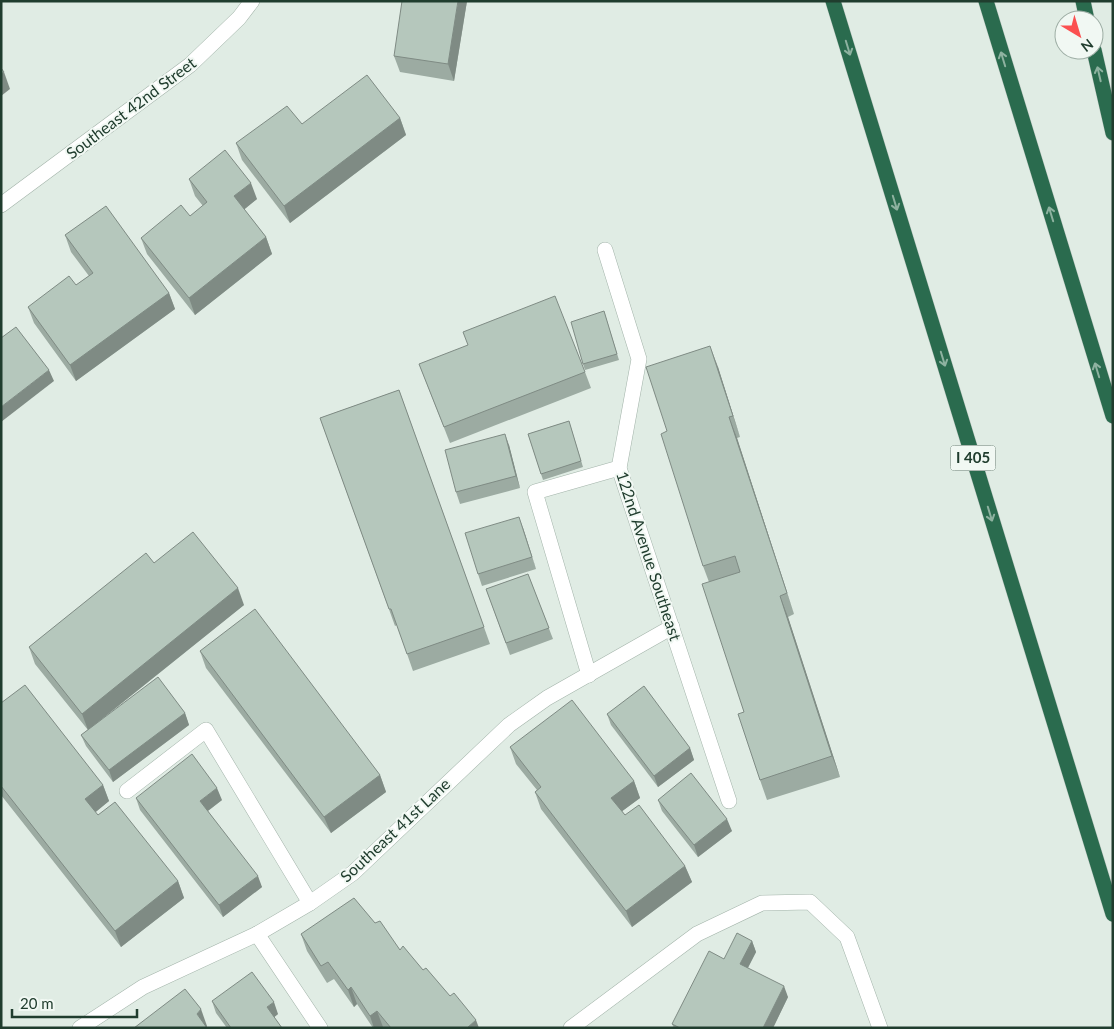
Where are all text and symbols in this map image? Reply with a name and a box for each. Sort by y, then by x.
north arrow [1054,10,1104,60]
text: N [1078,36,1097,56]
one-way arrow [843,39,853,55]
one-way arrow [998,51,1008,67]
street label: Southeast 42nd Street [62,53,199,162]
one-way arrow [1094,67,1103,83]
one-way arrow [891,195,901,211]
one-way arrow [1045,207,1055,223]
one-way arrow [938,350,948,366]
one-way arrow [1092,362,1102,378]
road number: I 405 [950,446,996,470]
street label: 122nd Avenue Southeast [613,469,686,643]
one-way arrow [986,506,996,522]
street label: Southeast 41st Lane [336,774,454,885]
scale bar [12,986,138,1018]
text: 20 m [20,994,54,1012]

